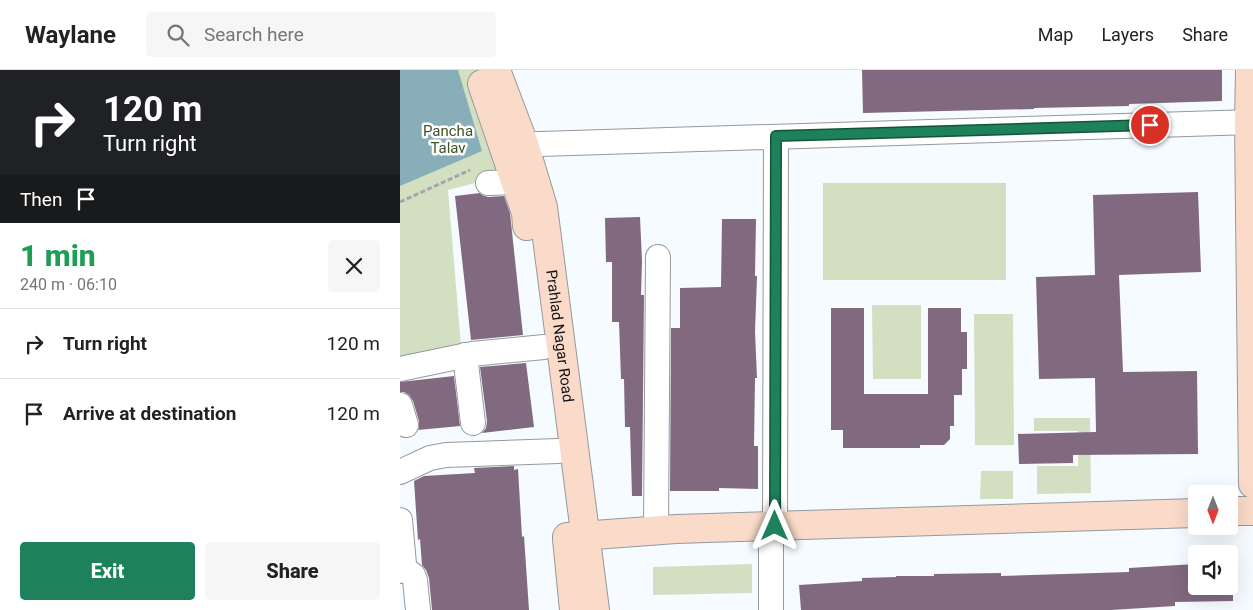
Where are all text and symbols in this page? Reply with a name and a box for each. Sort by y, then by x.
search box [146,12,496,57]
text: Waylane [25,21,116,49]
icon: search [164,21,192,49]
text: Search here [204,23,304,46]
text: Map [1038,24,1073,45]
text: Layers [1101,24,1154,45]
text: Share [1182,24,1228,45]
text: 120 m [103,89,202,130]
icon: right [20,90,85,155]
pin [1129,104,1171,146]
icon: arrive [1136,111,1164,139]
park label: Pancha Talav [423,122,473,157]
text: Turn right [103,131,197,156]
icon: arrive [72,185,100,213]
text: Then [20,188,62,211]
text: 1 min [20,238,96,273]
button: close [328,240,380,292]
street label: Prahlad Nagar Road [542,269,577,403]
text: 240 m · 06:10 [20,275,117,294]
icon: right [20,330,48,358]
text: Turn right [63,332,147,355]
text: 120 m [327,332,380,355]
icon: arrive [20,400,48,428]
text: Arrive at destination [63,402,236,425]
text: 120 m [327,402,380,425]
north arrow [1188,485,1238,535]
map controls [1188,485,1238,595]
position arrow [748,499,800,551]
button: Exit [20,542,195,600]
button: Share [205,542,380,600]
button: sound [1188,545,1238,595]

